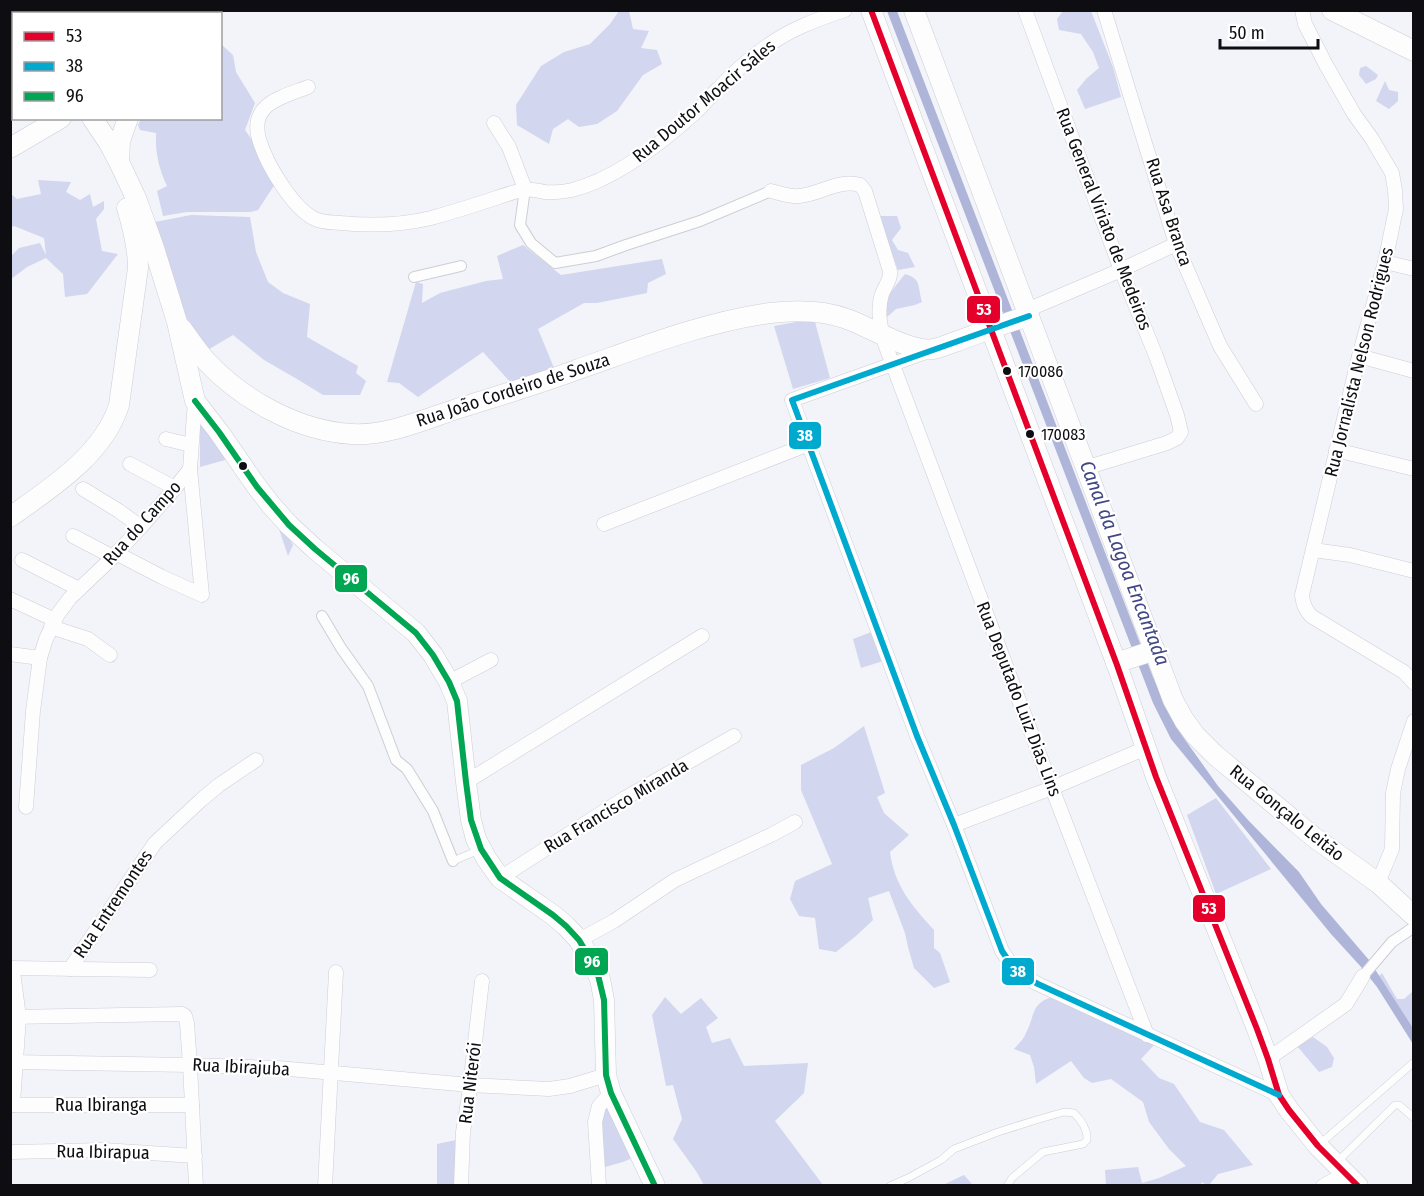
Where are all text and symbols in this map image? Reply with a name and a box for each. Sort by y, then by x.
legend [12,12,222,120]
scale bar [1220,12,1318,50]
text: 50 m [1229,22,1265,44]
text: 53 [66,25,82,47]
street label: Rua Doutor Moacir Sáles [628,35,780,167]
text: 38 [66,55,83,77]
text: 96 [66,85,84,107]
street label: Rua General Viriato de Medeiros [1051,105,1157,334]
street label: Rua Asa Branca [1141,155,1197,269]
street label: Rua Jornalista Nelson Rodrigues [1320,245,1398,479]
line badge: 53 [966,295,1001,324]
text: 53 [976,300,992,319]
street label: Rua João Cordeiro de Souza [414,348,613,432]
place label: 170086 [1018,362,1063,381]
marker: 170086 [1001,365,1013,377]
line badge: 38 [788,421,822,450]
place label: 170083 [1041,425,1085,444]
text: 38 [796,426,814,445]
marker: 170083 [1024,428,1036,440]
water label: Canal da Lagoa Encantada [1075,457,1175,669]
unlabelled marker [237,460,249,472]
street label: Rua do Campo [98,476,186,570]
line badge: 96 [334,564,368,593]
text: 96 [343,569,359,588]
street label: Rua Deputado Luiz Dias Lins [972,599,1066,800]
street label: Rua Francisco Miranda [540,754,692,858]
street label: Rua Gonçalo Leitão [1225,760,1349,866]
street label: Rua Entremontes [69,846,157,962]
line badge: 53 [1192,894,1226,923]
text: 53 [1201,899,1217,918]
line badge: 96 [574,947,609,976]
text: 96 [584,952,600,971]
line badge: 38 [1001,957,1035,986]
text: 38 [1009,962,1027,981]
street label: Rua Niterói [454,1041,486,1125]
street label: Rua Ibirajuba [192,1053,291,1081]
street label: Rua Ibiranga [55,1094,147,1116]
street label: Rua Ibirapua [56,1140,150,1164]

